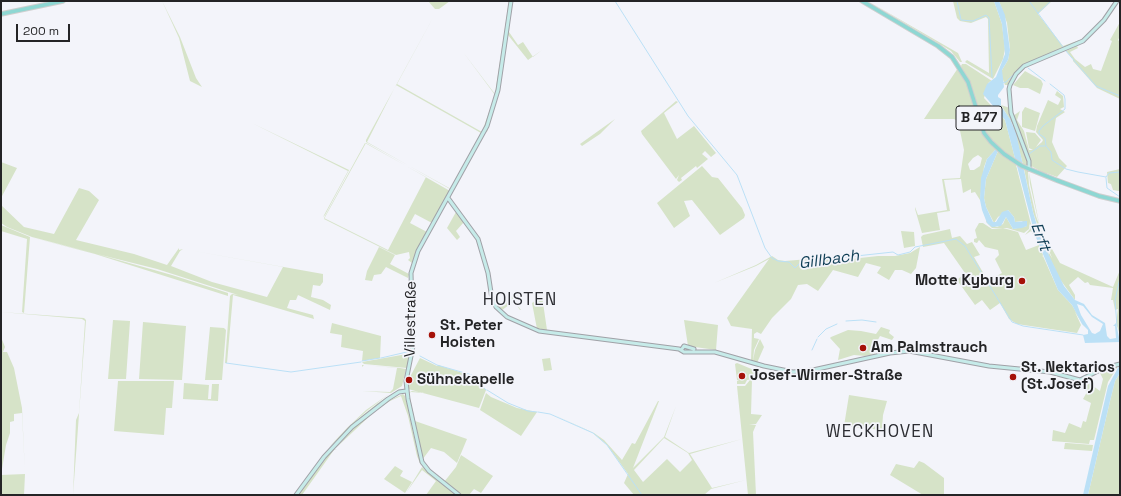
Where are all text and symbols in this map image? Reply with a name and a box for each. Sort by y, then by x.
scale bar [18,16,72,42]
text: 200 m [23,23,59,39]
road number: B 477 [956,106,1002,130]
water label: Erft [1026,220,1054,254]
water label: Gillbach [797,246,861,274]
place label: Motte Kyburg [915,272,1014,290]
marker: Motte Kyburg [1017,276,1027,286]
street label: Villestraße [401,281,421,357]
district label: HOISTEN [483,290,557,310]
place label: St. Peter Hoisten [440,317,503,352]
marker: St. Peter Hoisten [427,330,437,340]
place label: Am Palmstrauch [871,339,988,357]
marker: Am Palmstrauch [858,343,868,353]
place label: St. Nektarios (St.Josef) [1021,359,1115,394]
place label: Josef-Wirmer-Straße [750,367,903,385]
place label: Sühnekapelle [417,371,514,389]
marker: Josef-Wirmer-Straße [737,371,747,381]
marker: St. Nektarios (St.Josef) [1008,372,1018,382]
marker: Sühnekapelle [404,375,414,385]
district label: WECKHOVEN [826,422,934,442]

